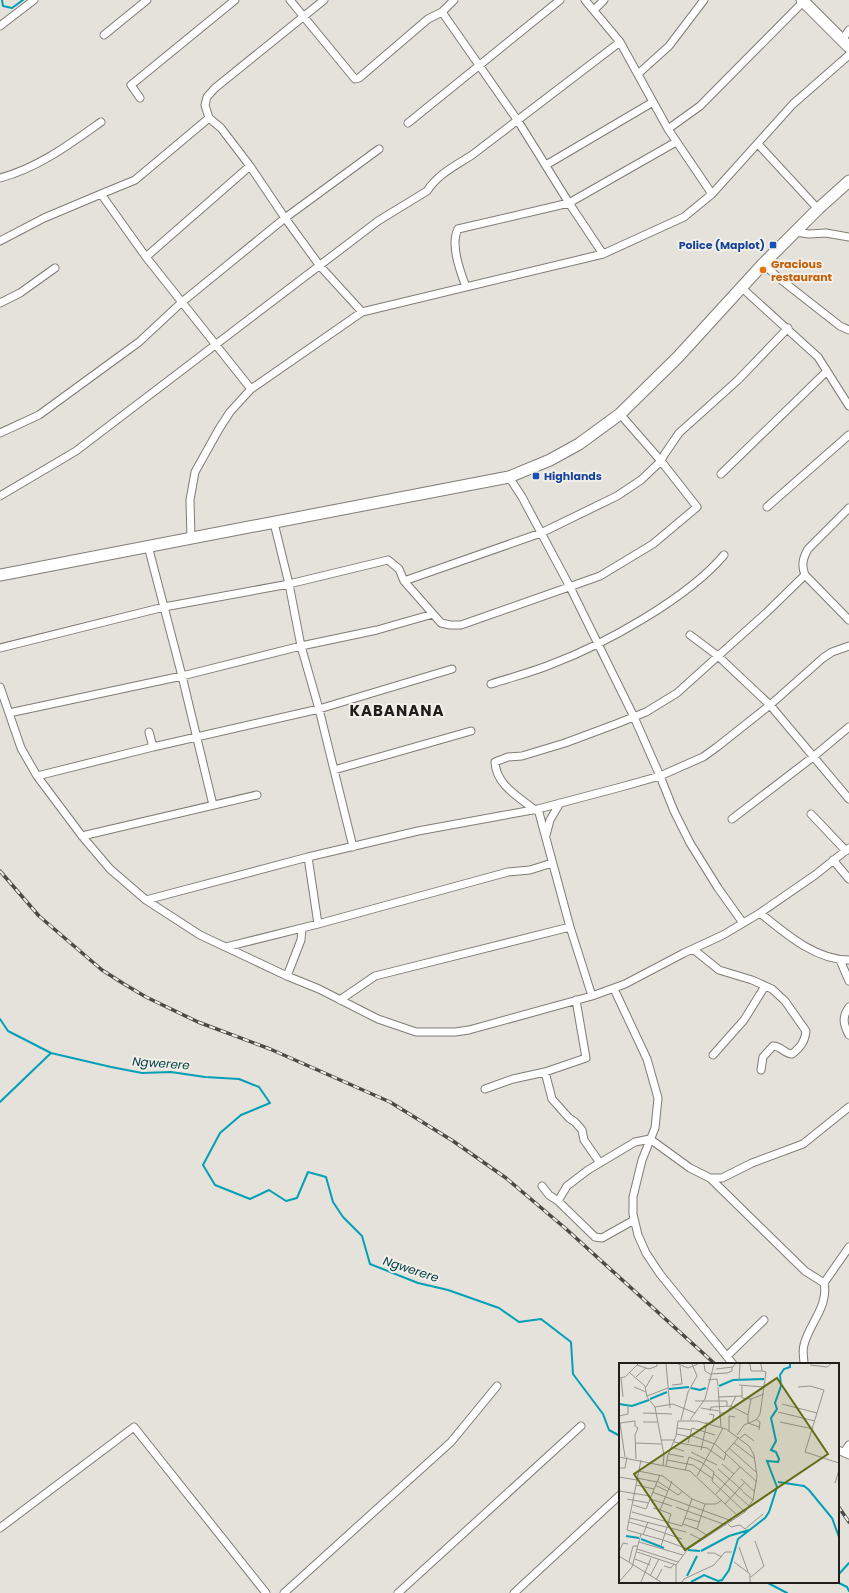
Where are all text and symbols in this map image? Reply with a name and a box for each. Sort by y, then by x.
place label: Police (Maplot) [679,237,765,253]
marker: Police (Maplot) [768,240,778,250]
place label: Gracious restaurant [771,256,833,285]
marker: Gracious restaurant [758,265,768,275]
place label: Highlands [544,468,602,484]
marker: Highlands [531,471,541,481]
district label: KABANANA [349,700,445,721]
water label: Ngwerere [132,1053,191,1074]
water label: Ngwerere [381,1252,442,1286]
inset map [619,1363,839,1583]

